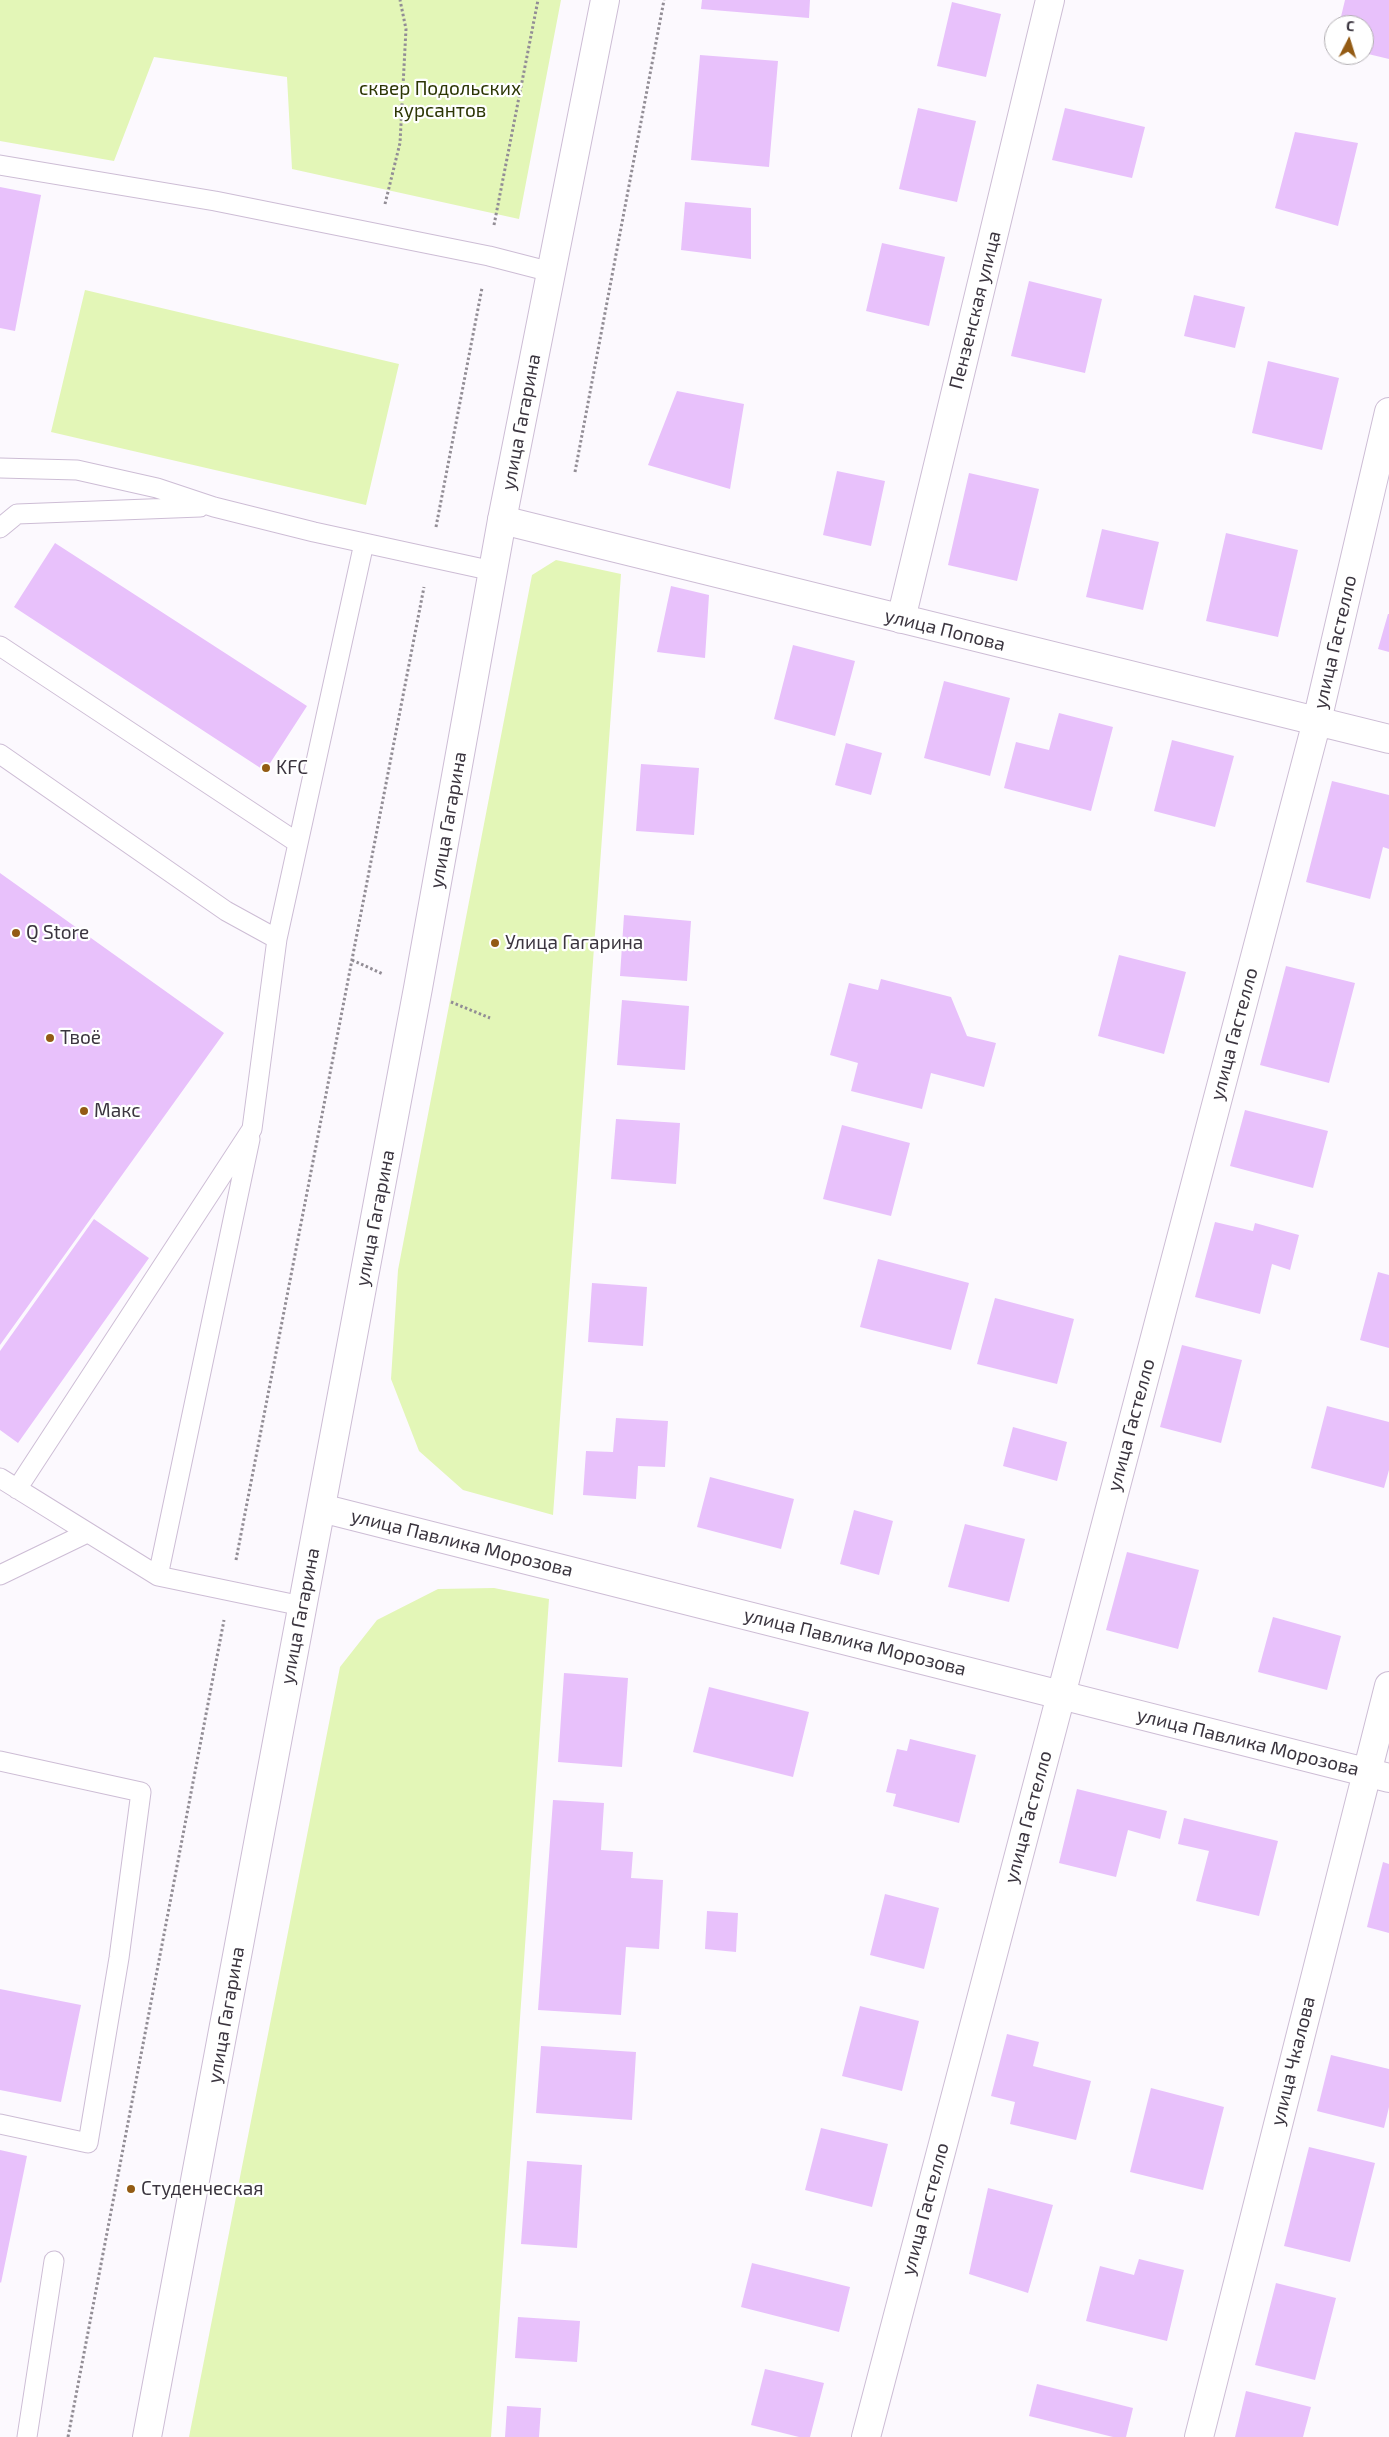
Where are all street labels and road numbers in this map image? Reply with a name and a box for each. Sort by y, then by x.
street label: Пензенская улица [944,228,1006,392]
street label: улица Гагарина [497,352,545,492]
street label: улица Гастелло [1309,573,1361,711]
street label: улица Попова [882,604,1008,656]
street label: улица Гагарина [425,750,471,890]
street label: улица Гастелло [1205,965,1263,1103]
street label: улица Гагарина [351,1148,399,1288]
street label: улица Гастелло [1102,1356,1160,1494]
street label: улица Павлика Морозова [348,1504,576,1582]
street label: улица Гагарина [276,1546,324,1686]
street label: улица Павлика Морозова [741,1603,969,1681]
street label: улица Павлика Морозова [1134,1703,1362,1781]
street label: улица Гастелло [999,1748,1057,1886]
street label: улица Гагарина [203,1945,249,2085]
street label: улица Чкалова [1266,1994,1320,2128]
street label: улица Гастелло [896,2140,954,2278]

